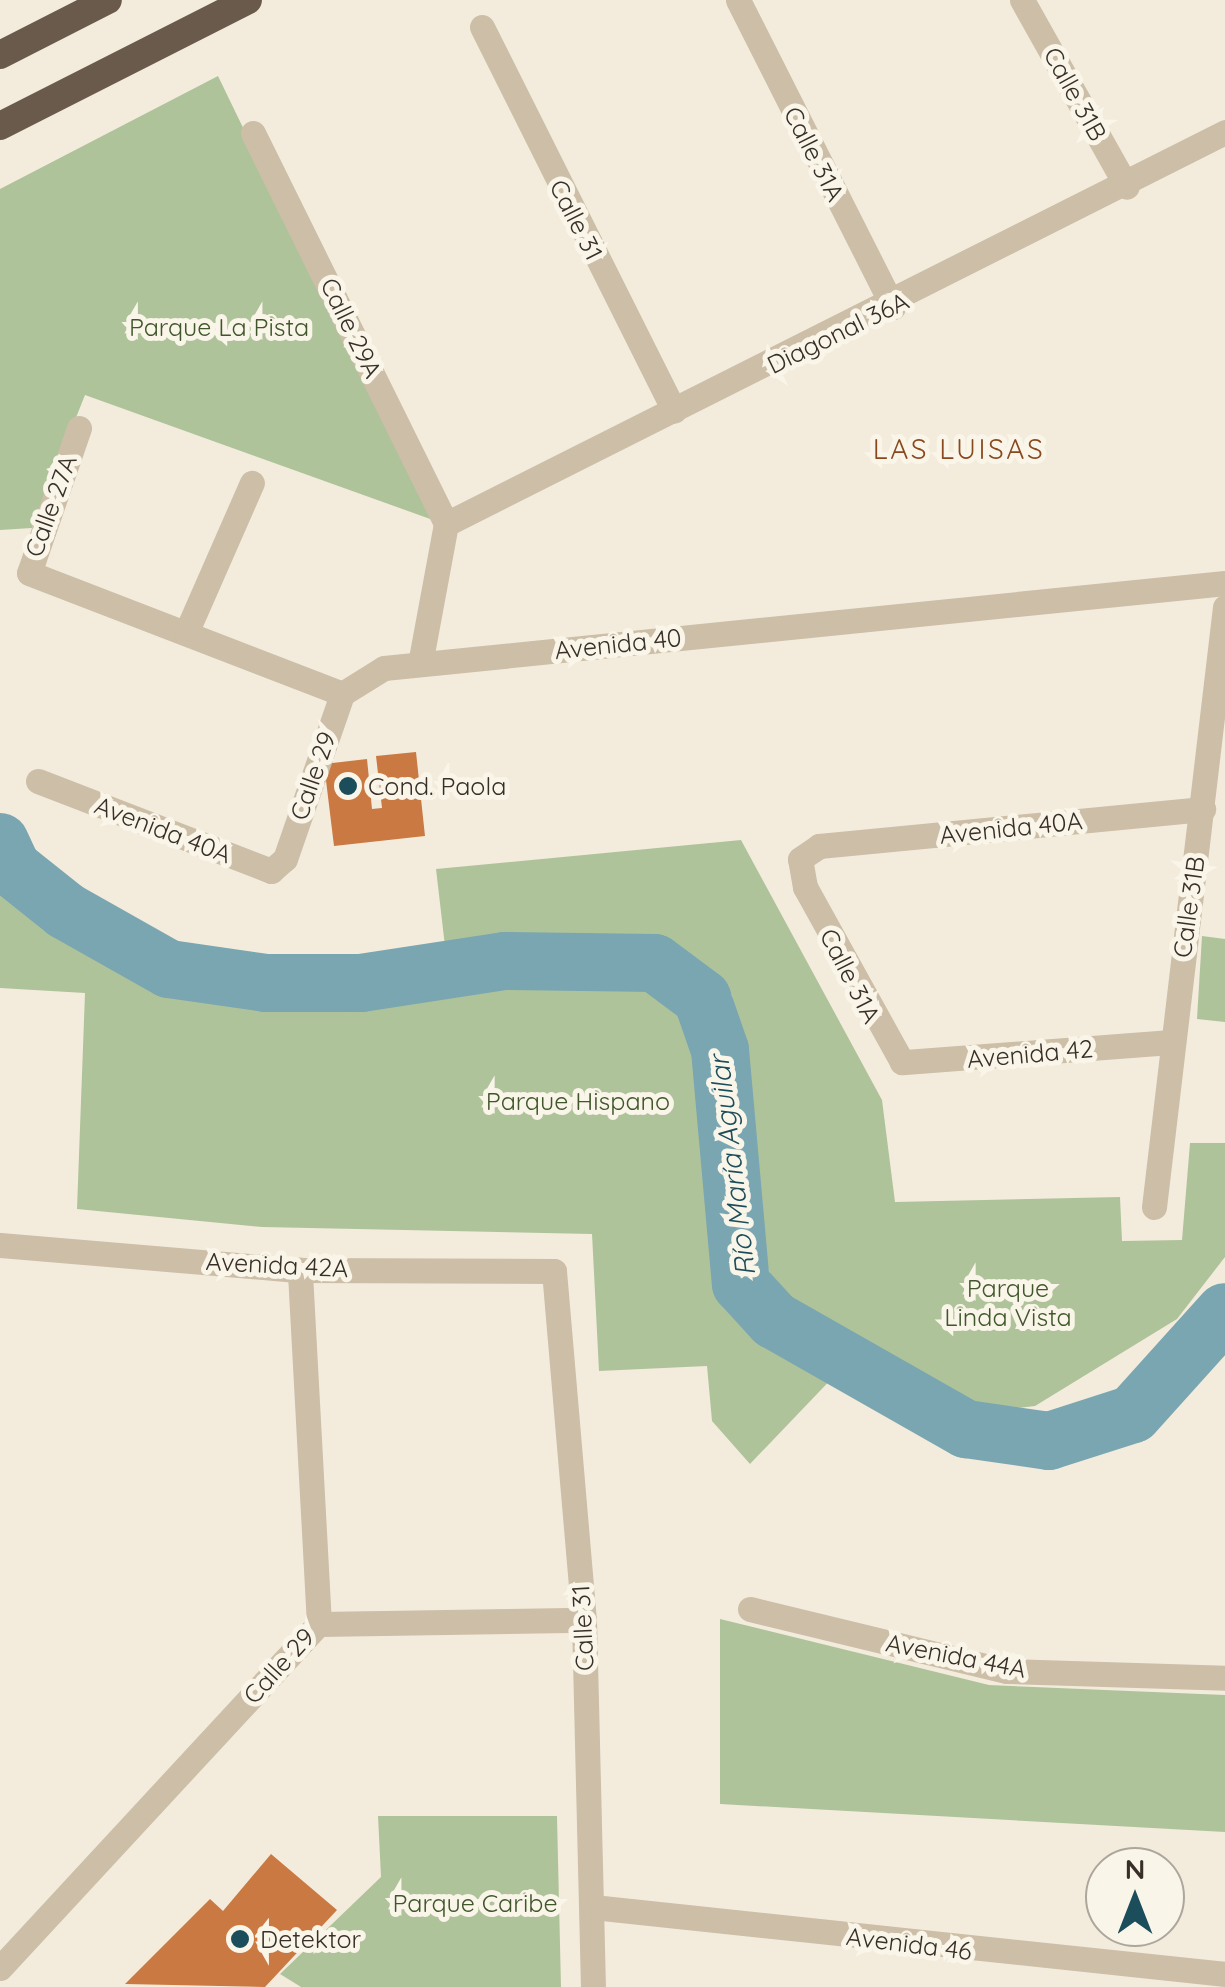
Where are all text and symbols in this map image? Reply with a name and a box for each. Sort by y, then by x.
street label: Calle 31B [1037,42,1113,146]
street label: Calle 31A [777,102,851,206]
street label: Calle 31 [543,175,609,265]
street label: Calle 29A [314,273,388,383]
street label: Diagonal 36A [762,286,914,380]
park label: Parque La Pista [129,312,309,342]
district label: LAS LUISAS [873,432,1045,466]
street label: Calle 27A [19,451,83,561]
street label: Avenida 40 [553,622,683,666]
street label: Calle 29 [284,728,342,824]
place label: Cond. Paola [368,771,506,801]
marker: Cond. Paola [337,775,359,797]
street label: Avenida 40A [91,790,235,870]
street label: Avenida 40A [938,806,1084,850]
street label: Calle 31B [1167,854,1211,960]
street label: Calle 31A [813,924,887,1028]
street label: Avenida 42 [966,1034,1094,1074]
water label: Río María Aguilar [702,1054,762,1278]
park label: Parque Hispano [486,1086,670,1116]
street label: Avenida 42A [205,1246,349,1284]
park label: Parque Linda Vista [944,1274,1072,1333]
street label: Calle 31 [566,1584,600,1672]
street label: Calle 29 [237,1622,321,1710]
street label: Avenida 44A [883,1628,1029,1684]
north arrow [1085,1847,1185,1947]
text: N [1125,1851,1145,1886]
park label: Parque Caribe [392,1888,558,1918]
street label: Avenida 46 [845,1921,973,1967]
place label: Detektor [260,1924,361,1954]
marker: Detektor [229,1928,251,1950]

